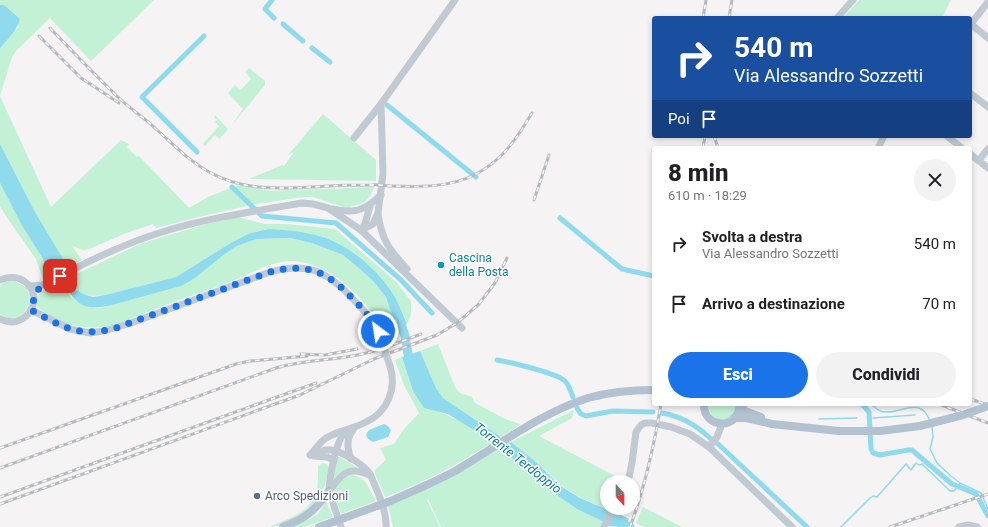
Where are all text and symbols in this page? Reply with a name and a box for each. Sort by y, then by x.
text: 540 m [734,31,813,64]
icon: right [668,32,720,84]
text: Via Alessandro Sozzetti [734,65,923,86]
icon: arrive [698,108,720,130]
text: Poi [668,110,690,128]
text: 8 min [668,159,729,187]
button: close [914,159,956,201]
text: 610 m · 18:29 [668,188,747,203]
text: Svolta a destra [702,228,802,246]
icon: right [668,233,690,255]
text: 540 m [914,235,956,253]
text: Via Alessandro Sozzetti [702,246,839,261]
place label: Cascina della Posta [449,251,508,279]
pin [43,259,77,293]
marker: Cascina della Posta [436,260,446,270]
icon: arrive [49,265,71,287]
icon: arrive [668,293,690,315]
text: Arrivo a destinazione [702,295,845,313]
text: 70 m [922,295,956,313]
position arrow [357,310,399,352]
button: Esci [668,352,808,398]
button: Condividi [816,352,956,398]
water label: Torrente Terdoppio [471,419,565,497]
north arrow [600,475,640,515]
map controls [600,475,640,515]
place label: Arco Spedizioni [265,489,348,503]
marker: Arco Spedizioni [252,491,262,501]

